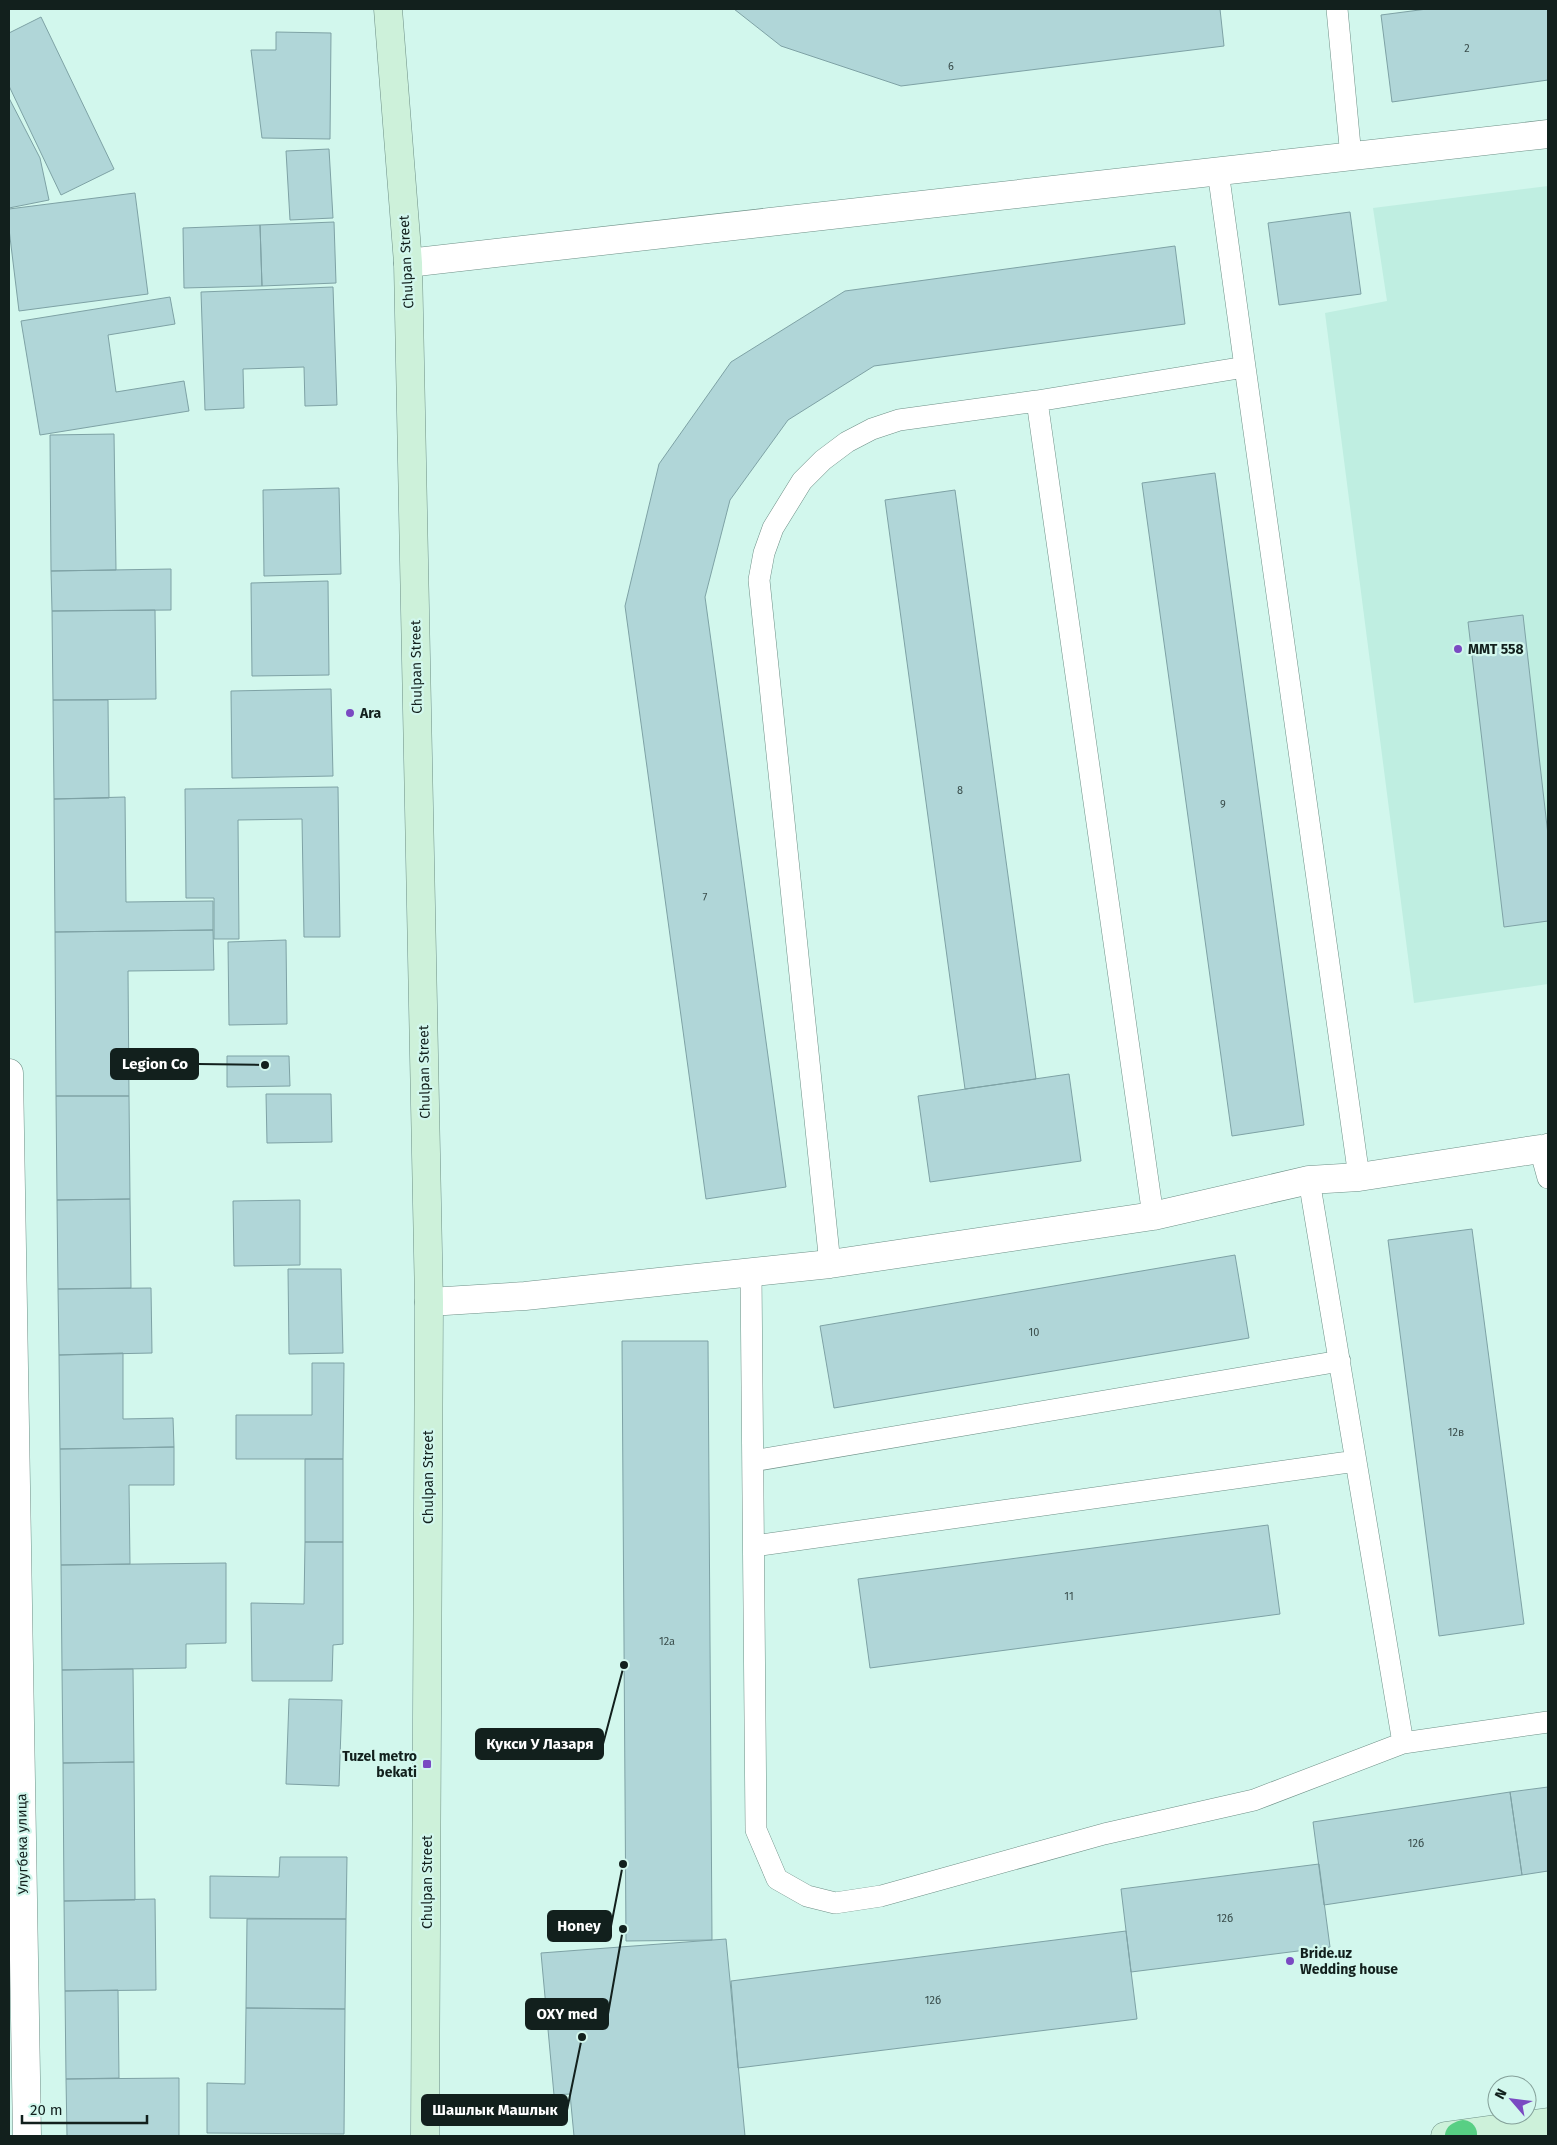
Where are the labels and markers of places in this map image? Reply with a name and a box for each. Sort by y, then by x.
place label: MMT 558 [1468,641,1524,658]
marker: MMT 558 [1452,643,1464,655]
place label: Ara [359,705,381,722]
marker: Ara [344,707,356,719]
callout: Legion Co [111,1049,198,1079]
callout: Кукси У Лазаря [476,1729,603,1759]
place label: Tuzel metro bekati [342,1748,417,1781]
marker: Tuzel metro bekati [421,1758,433,1770]
callout: Honey [548,1911,611,1941]
place label: Bride.uz Wedding house [1300,1945,1398,1978]
marker: Bride.uz Wedding house [1284,1955,1296,1967]
callout: OXY med [526,1999,608,2029]
callout: Шашлык Машлык [422,2095,567,2125]

